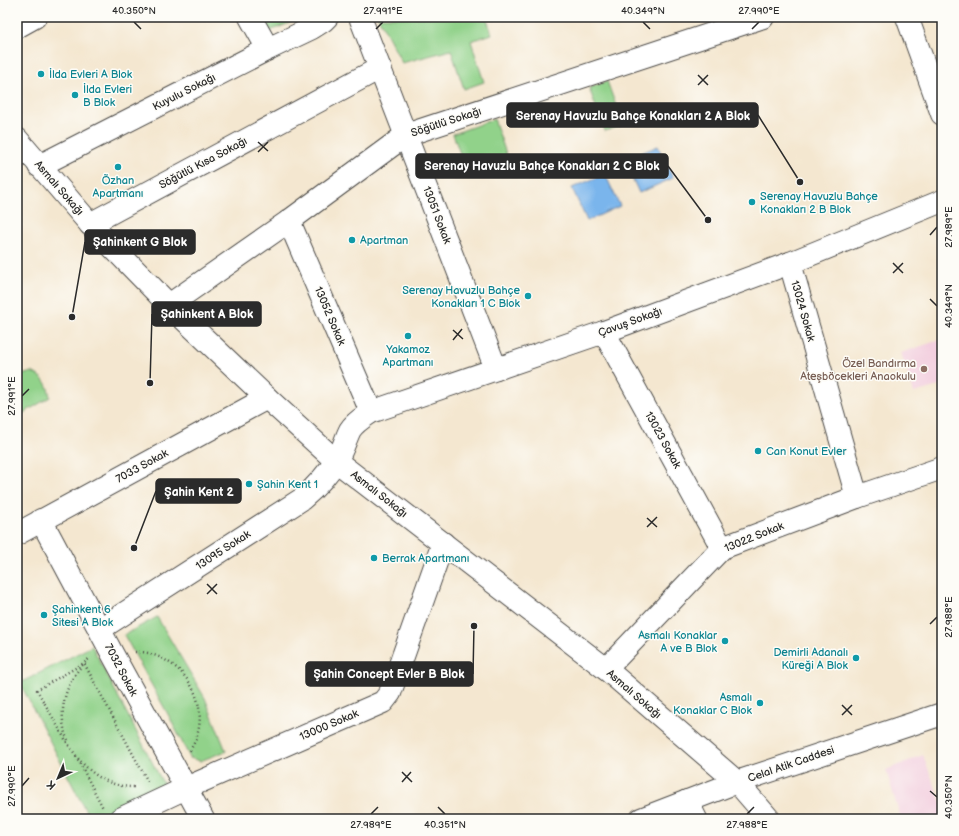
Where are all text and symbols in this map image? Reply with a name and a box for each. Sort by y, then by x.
text: 40.350°N [112,5,156,17]
text: 27.991°E [363,5,403,17]
text: 40.349°N [621,5,665,17]
text: 27.990°E [738,5,780,17]
place label: İlda Evleri A Blok [49,68,133,81]
marker: İlda Evleri A Blok [36,69,46,79]
street label: Kuyulu Sokağı [150,71,218,113]
place label: İlda Evleri B Blok [83,83,132,109]
marker: İlda Evleri B Blok [70,90,80,100]
callout: Serenay Havuzlu Bahçe Konakları 2 A Blok [507,103,758,127]
street label: Söğütlü Sokağı [409,104,483,140]
text: Serenay Havuzlu Bahçe Konakları 2 A Blok [516,109,751,124]
street label: Söğütlü Kısa Sokağı [157,134,249,192]
callout: Serenay Havuzlu Bahçe Konakları 2 C Blok [416,154,668,178]
street label: Asmalı Sokağı [32,158,86,218]
text: Serenay Havuzlu Bahçe Konakları 2 C Blok [424,159,660,174]
marker: Özhan Apartmanı [113,162,123,172]
place label: Özhan Apartmanı [93,173,143,200]
street label: 13051 Sokak [420,184,454,246]
place label: Serenay Havuzlu Bahçe Konakları 2 B Blok [760,190,878,216]
marker: Serenay Havuzlu Bahçe Konakları 2 B Blok [747,197,757,207]
text: 27.989°E [943,206,955,248]
callout: Şahinkent G Blok [85,230,195,254]
place label: Apartman [360,234,408,247]
text: Şahinkent G Blok [93,235,188,250]
marker: Apartman [347,235,357,245]
street label: 13024 Sokak [788,279,818,344]
place label: Serenay Havuzlu Bahçe Konakları 1 C Blok [402,284,521,310]
text: 40.349°N [943,284,955,328]
street label: 13052 Sokak [312,285,348,348]
marker: Serenay Havuzlu Bahçe Konakları 1 C Blok [523,291,533,301]
callout: Şahinkent A Blok [152,302,261,326]
street label: Çavuş Sokağı [596,304,664,340]
text: Şahinkent A Blok [161,307,254,322]
marker: Yakamoz Apartmanı [403,331,413,341]
place label: Yakamoz Apartmanı [383,343,433,369]
place label: Özel Bandırma Ateşböcekleri Anaokulu [800,356,916,383]
marker: Özel Bandırma Ateşböcekleri Anaokulu [919,364,929,374]
text: 27.991°E [6,376,18,416]
street label: 13023 Sokak [642,409,684,471]
place label: Can Konut Evler [766,445,847,458]
street label: 7033 Sokak [114,446,171,486]
marker: Can Konut Evler [753,446,763,456]
street label: Asmalı Sokağı [348,468,410,520]
place label: Şahin Kent 1 [257,478,318,491]
callout: Şahin Kent 2 [156,479,241,503]
marker: Şahin Kent 1 [244,479,254,489]
text: Şahin Kent 2 [164,485,234,500]
street label: 13022 Sokak [722,519,786,555]
street label: 13095 Sokak [193,527,253,573]
place label: Berrak Apartmanı [382,552,469,565]
marker: Berrak Apartmanı [369,553,379,563]
text: 27.988°E [943,596,955,638]
place label: Şahinkent 6 Sitesi A Blok [52,603,114,629]
marker: Şahinkent 6 Sitesi A Blok [39,610,49,620]
place label: Asmalı Konaklar A ve B Blok [638,629,718,655]
marker: Asmalı Konaklar A ve B Blok [720,636,730,646]
street label: 7032 Sokak [102,642,141,699]
place label: Demirli Adanalı Küreği A Blok [773,646,849,672]
marker: Demirli Adanalı Küreği A Blok [851,653,861,663]
callout: Şahin Concept Evler B Blok [306,662,473,686]
text: Şahin Concept Evler B Blok [314,667,465,682]
street label: Asmalı Sokağı [604,667,664,721]
place label: Asmalı Konaklar C Blok [673,691,753,717]
marker: Asmalı Konaklar C Blok [755,698,765,708]
street label: 13000 Sokak [298,706,361,743]
street label: Celal Atik Caddesi [746,743,836,785]
north arrow [38,758,78,798]
text: 27.990°E [6,765,18,807]
text: 40.350°N [943,775,955,819]
text: K [44,777,59,792]
text: 27.989°E [350,819,392,831]
text: 40.351°N [424,819,466,831]
text: 27.988°E [726,819,768,831]

